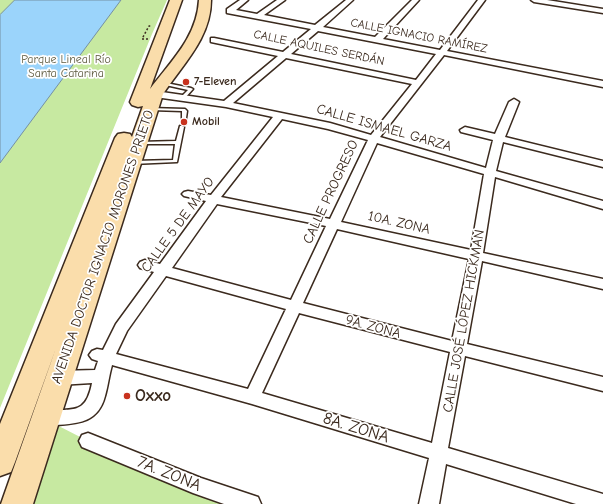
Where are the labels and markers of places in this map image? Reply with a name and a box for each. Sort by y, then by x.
place label: 7-Eleven [194,75,236,89]
marker: 7-Eleven [181,77,191,87]
place label: Mobil [192,115,220,129]
marker: Mobil [179,117,189,127]
place label: Oxxo [135,386,171,406]
marker: Oxxo [122,391,132,401]

